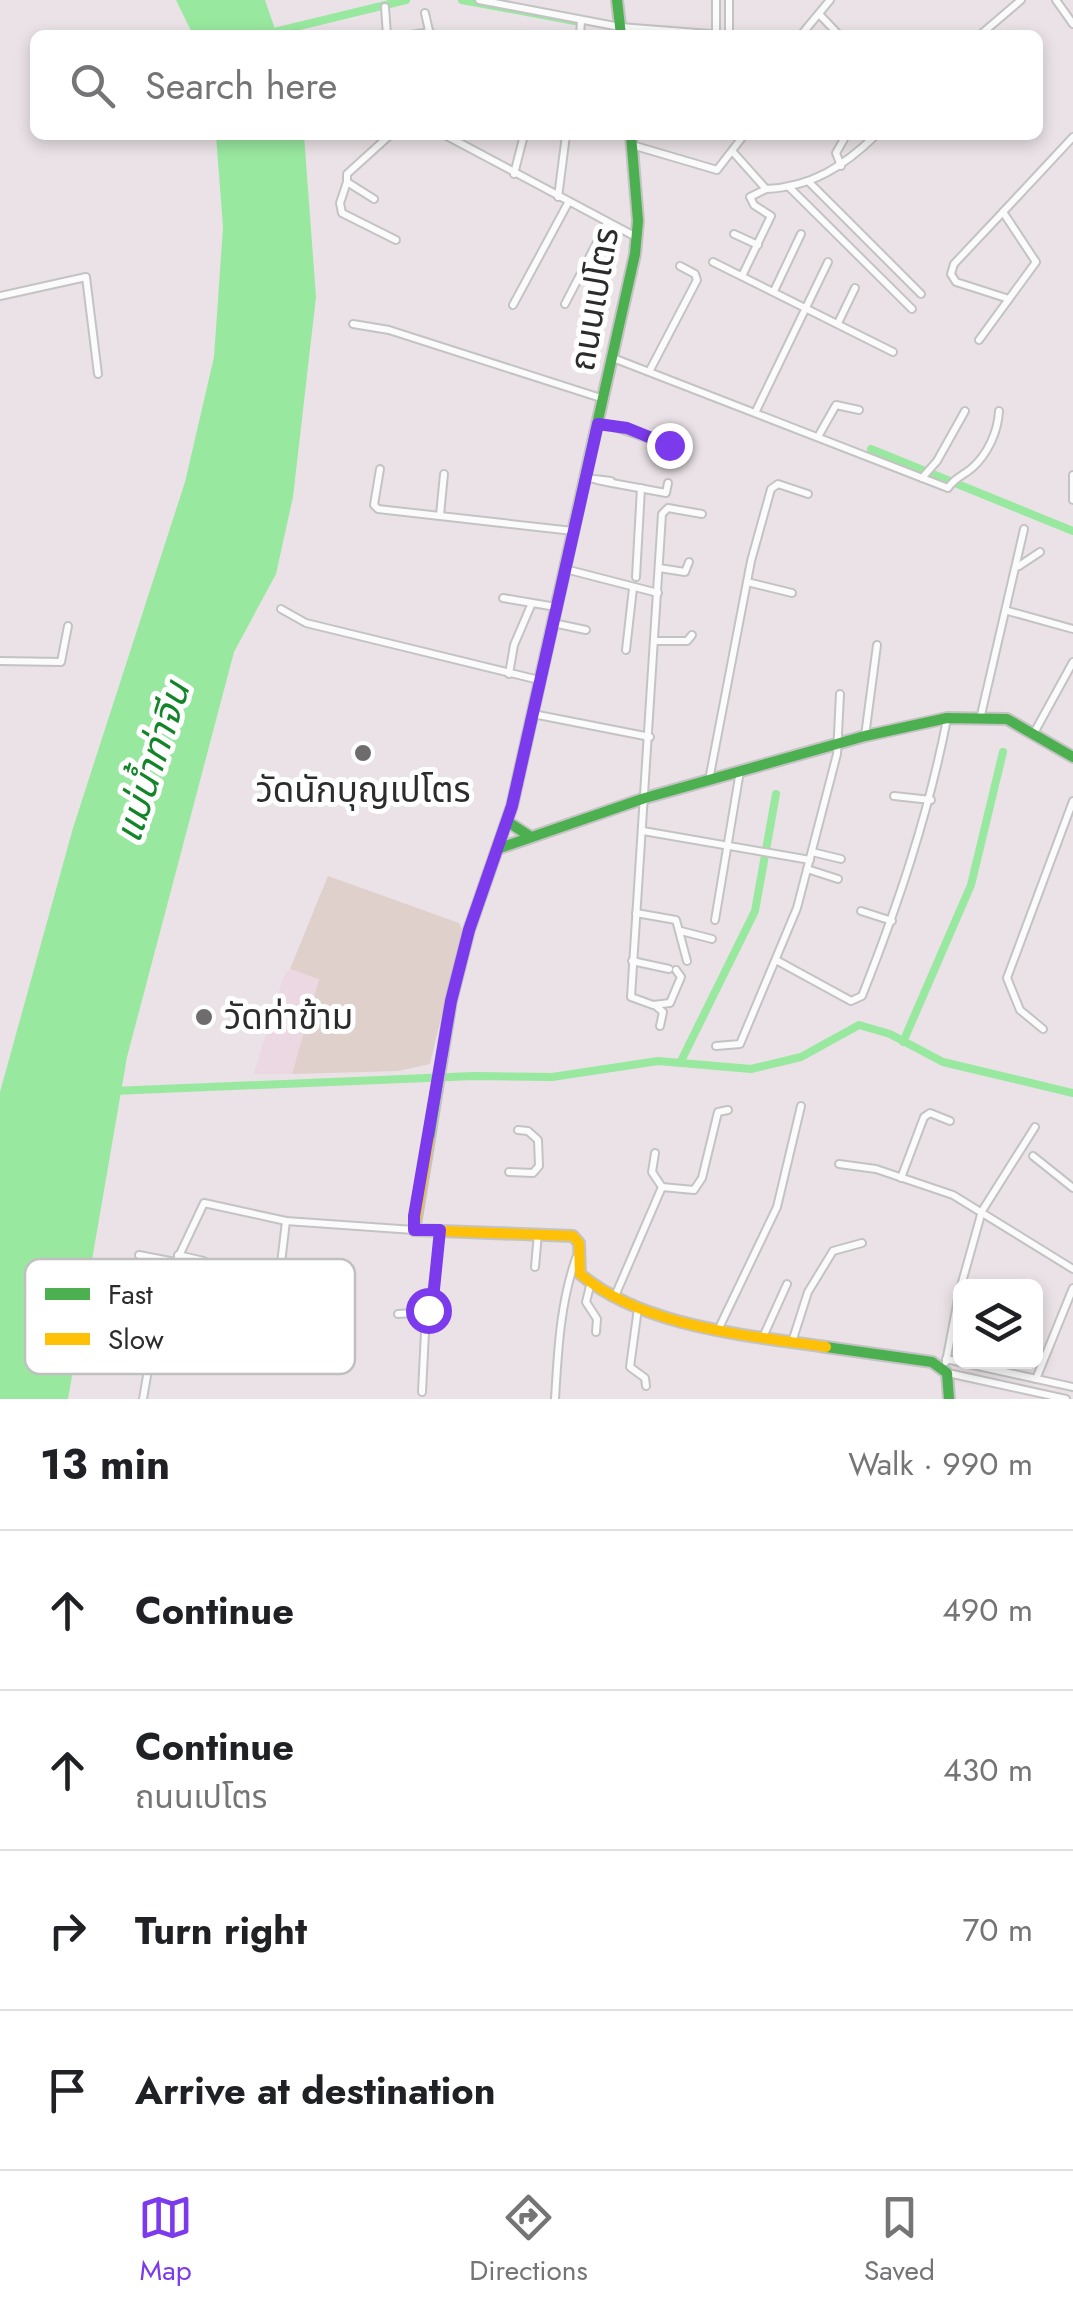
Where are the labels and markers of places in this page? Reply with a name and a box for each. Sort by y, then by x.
marker: วัดนักบุญเปโตร [352,742,374,764]
place label: วัดนักบุญเปโตร [255,765,471,815]
place label: วัดท่าข้าม [224,992,353,1042]
marker: วัดท่าข้าม [193,1006,215,1028]

